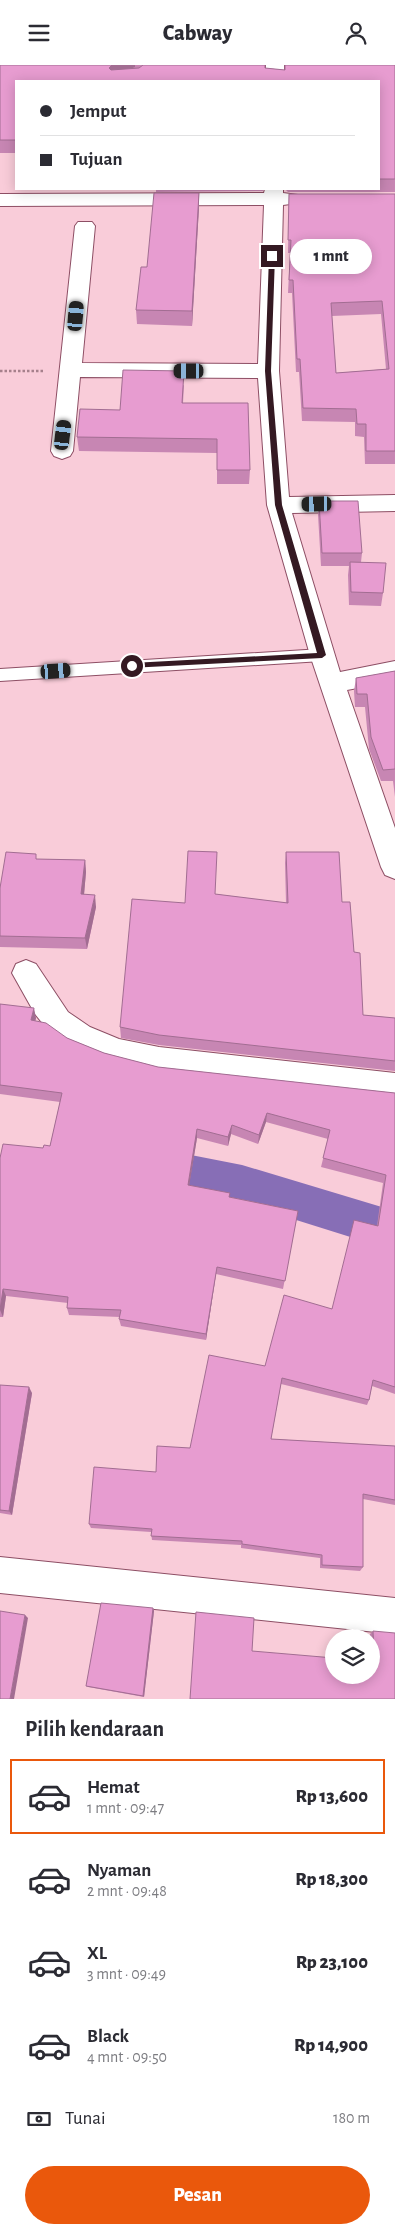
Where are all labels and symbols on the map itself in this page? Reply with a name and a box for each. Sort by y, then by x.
callout: 1 mnt [290,239,372,273]
route end [261,245,283,267]
car [67,300,84,332]
car [174,364,204,379]
car [53,419,72,451]
car [301,496,332,512]
route start [121,655,143,677]
car [40,662,71,680]

